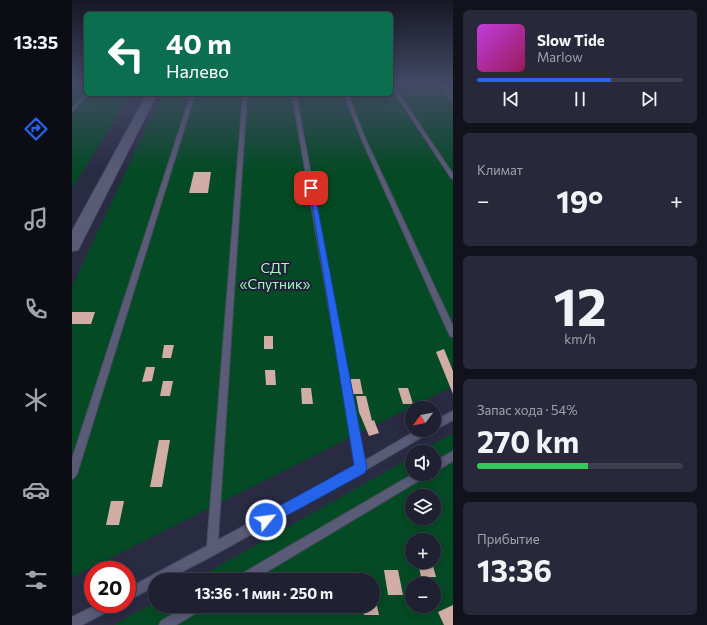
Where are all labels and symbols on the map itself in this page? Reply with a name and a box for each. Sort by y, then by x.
pin [294,171,328,205]
park label: СДТ «Спутник» [240,259,310,292]
north arrow [405,401,441,437]
position arrow [245,499,287,541]
speed limit sign: 20 [84,561,136,613]

